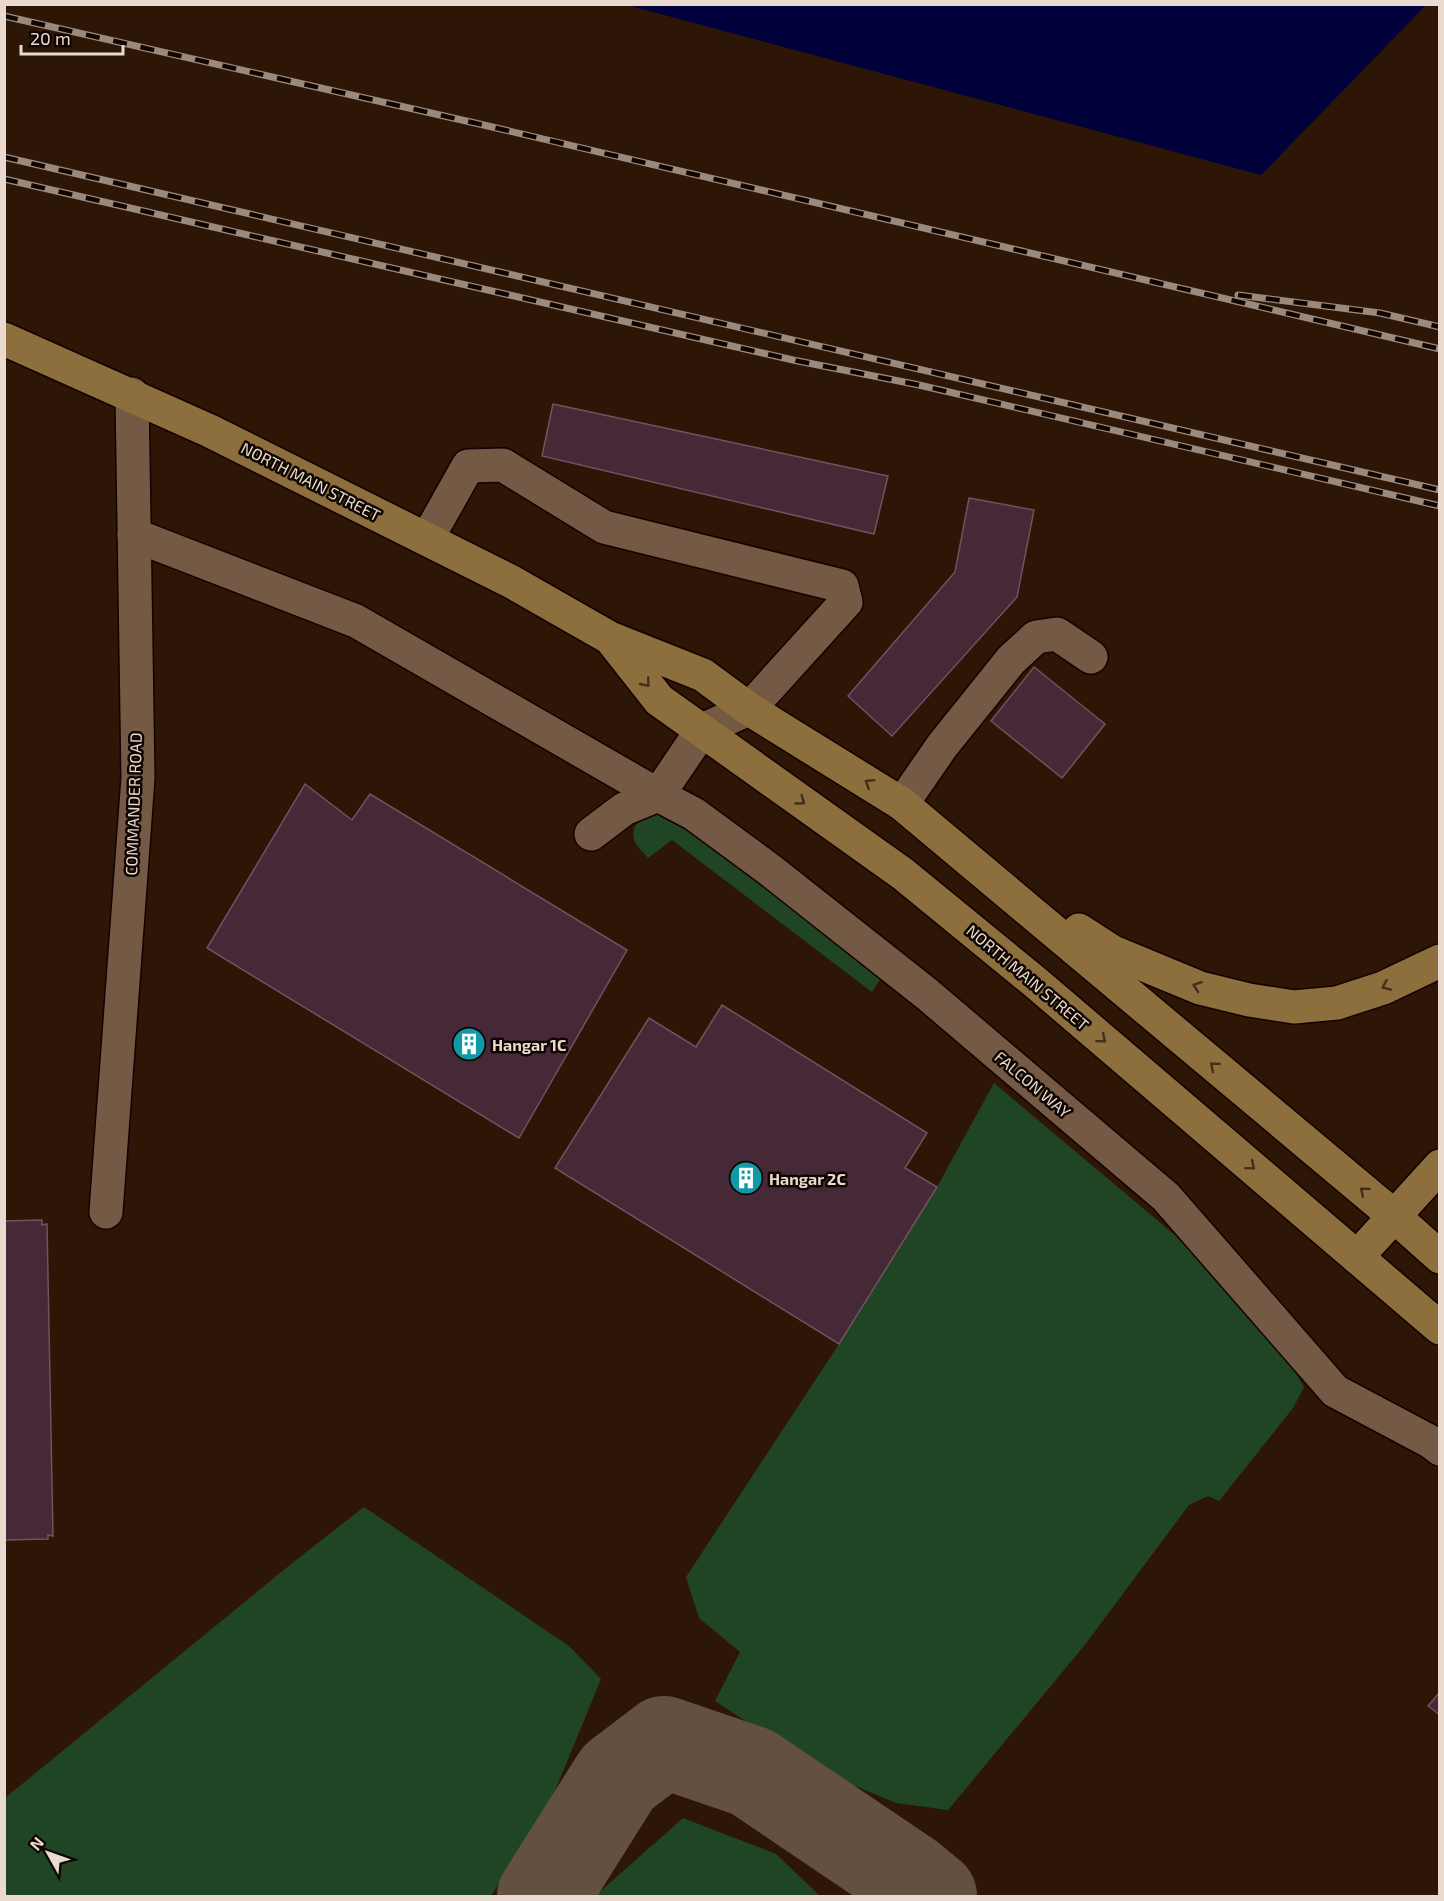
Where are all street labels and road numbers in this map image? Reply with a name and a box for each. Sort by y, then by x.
street label: NORTH MAIN STREET [238,438,384,524]
street label: COMMANDER ROAD [121,732,145,876]
street label: NORTH MAIN STREET [963,920,1093,1034]
street label: FALCON WAY [991,1047,1075,1121]

